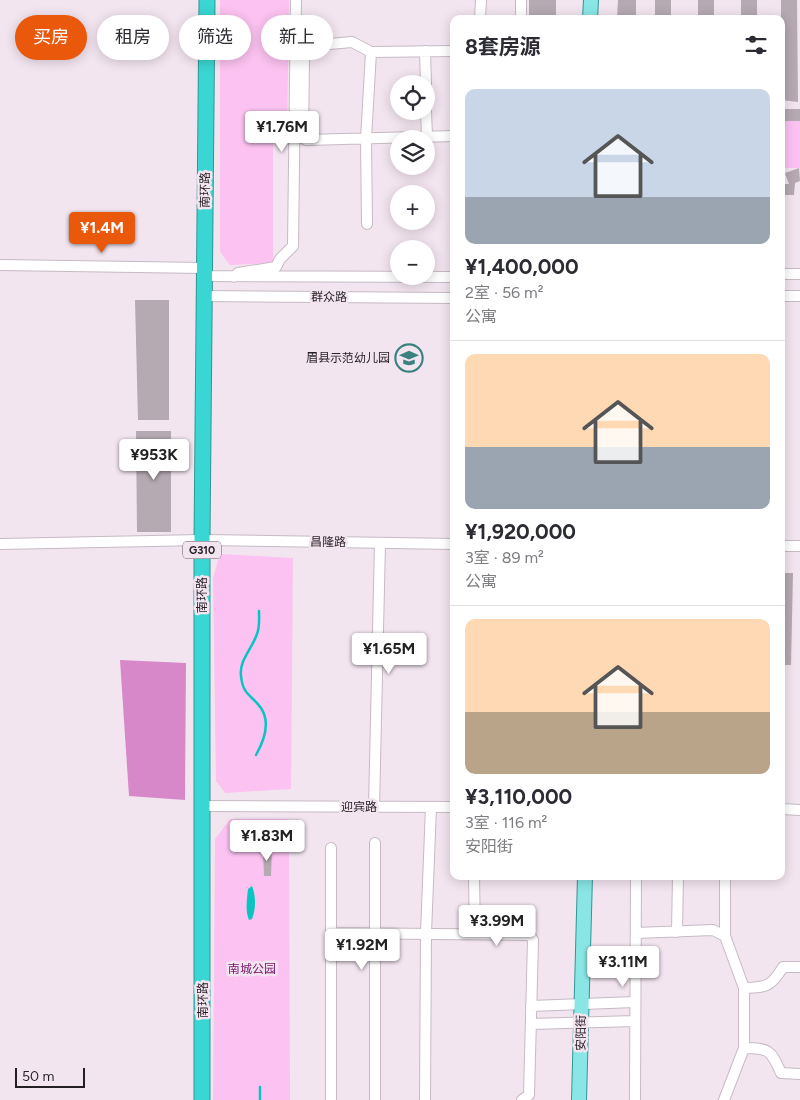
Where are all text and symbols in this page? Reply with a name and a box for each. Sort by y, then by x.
chip: 买房 [15,15,87,60]
chip: 租房 [97,15,169,60]
chip: 筛选 [179,15,251,60]
chip: 新上 [261,15,333,60]
icon: filters [742,31,770,59]
text: 8套房源 [465,34,541,59]
map controls [390,75,435,285]
button: locate [390,75,435,120]
pin: ¥1.76M [241,110,323,153]
text: ¥1.76M [256,117,308,136]
icon: home [573,121,663,211]
button: layers [390,130,435,175]
street label: 南环路 [198,172,212,208]
button: + [390,185,435,230]
pin: ¥1.4M [67,212,137,254]
text: ¥1.4M [80,218,124,237]
button: − [390,240,435,285]
text: ¥1,400,000 [465,254,579,279]
text: 2室 · 56 m² [465,283,544,302]
street label: 群众路 [311,290,347,304]
text: 公寓 [465,307,497,326]
school or university icon: 眉县示范幼儿园 [394,343,424,373]
place label: 眉县示范幼儿园 [306,351,390,365]
icon: home [573,387,663,477]
pin: ¥953K [119,438,189,481]
text: ¥953K [130,445,178,464]
text: ¥1,920,000 [465,519,576,544]
street label: 昌隆路 [310,535,346,549]
road number: G310 [183,542,221,558]
text: 3室 · 89 m² [465,548,544,567]
text: 公寓 [465,572,497,591]
street label: 南环路 [195,577,209,613]
pin: ¥1.65M [348,632,430,675]
text: ¥1.65M [363,639,415,658]
icon: home [573,652,663,742]
text: ¥3,110,000 [465,784,572,809]
street label: 迎宾路 [341,800,377,814]
text: 3室 · 116 m² [465,813,547,832]
pin: ¥1.83M [226,820,308,862]
text: ¥1.83M [241,826,293,845]
text: 安阳街 [465,837,513,856]
pin: ¥3.99M [456,904,538,947]
text: ¥3.99M [470,911,524,930]
pin: ¥1.92M [321,928,403,971]
text: ¥1.92M [336,935,388,954]
pin: ¥3.11M [582,946,664,988]
text: ¥3.11M [598,952,648,971]
park label: 南城公园 [228,962,276,976]
street label: 南环路 [196,982,210,1018]
street label: 安阳街 [574,1015,588,1051]
scale bar [15,1065,85,1088]
text: 50 m [22,1068,54,1085]

